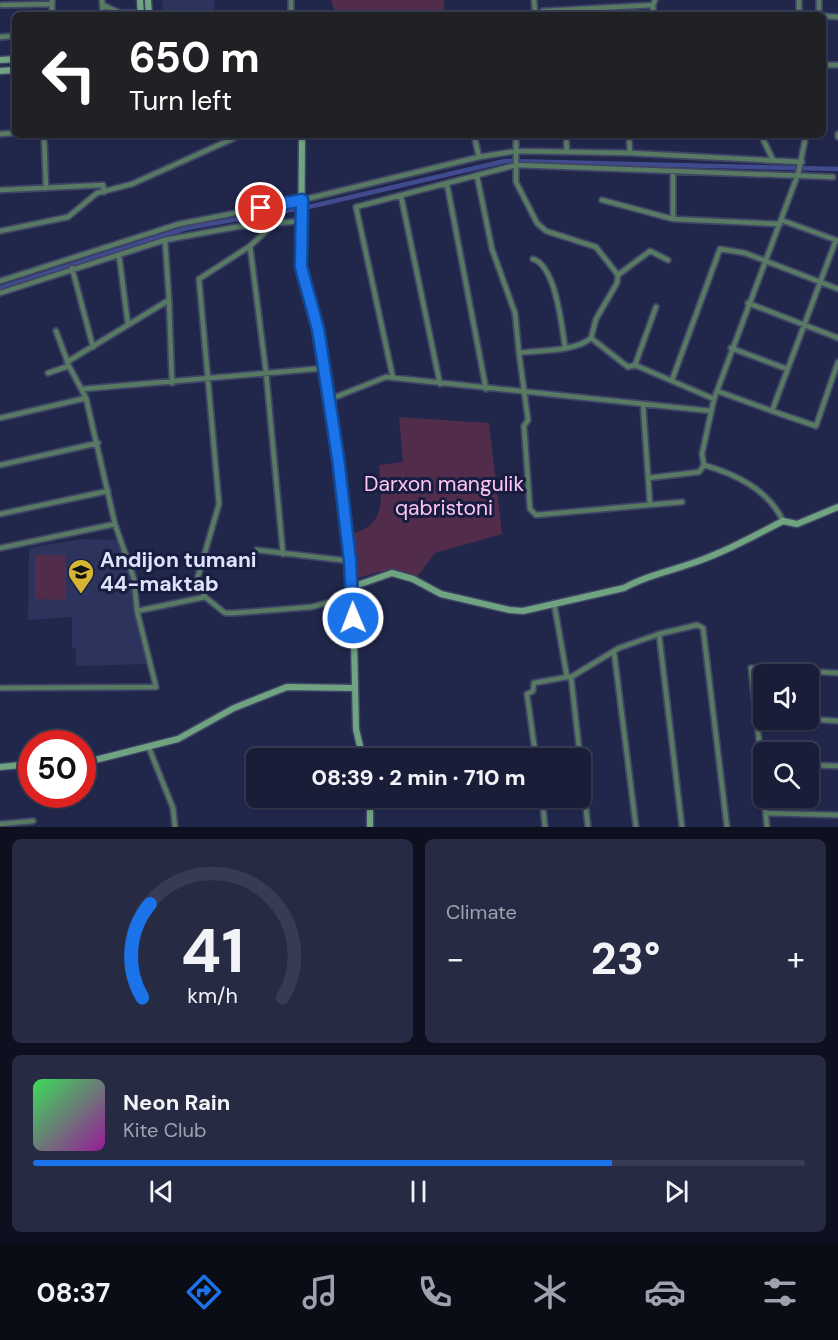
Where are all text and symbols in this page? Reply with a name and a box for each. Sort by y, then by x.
text: 650 m [129,30,260,85]
icon: left [30,36,108,114]
text: Turn left [129,83,232,118]
pin [235,182,286,233]
icon: arrive [244,191,277,224]
park label: Darxon mangulik qabristoni [364,470,524,522]
place label: Andijon tumani 44-maktab [100,546,257,598]
school or university icon: Andijon tumani 44-maktab [66,557,96,595]
position arrow [321,586,385,650]
map controls [753,664,819,808]
button: sound [753,664,819,730]
speed limit sign: 50 [18,730,96,808]
button: search [753,742,819,808]
text: 08:39 · 2 min · 710 m [312,763,525,792]
text: Climate [446,899,517,925]
text: 41 [181,910,244,991]
text: 23° [591,929,660,988]
text: − [446,937,464,980]
text: + [787,937,805,980]
text: km/h [187,982,238,1010]
text: Neon Rain [123,1088,230,1117]
text: Kite Club [123,1117,207,1143]
icon: previous [145,1175,178,1208]
icon: pause [402,1175,435,1208]
icon: next [660,1175,693,1208]
icon: directions [183,1271,225,1313]
icon: music [299,1271,341,1313]
icon: phone [414,1271,456,1313]
icon: climate [529,1271,571,1313]
icon: car [644,1271,686,1313]
icon: filters [759,1271,801,1313]
text: 08:37 [37,1275,110,1310]

